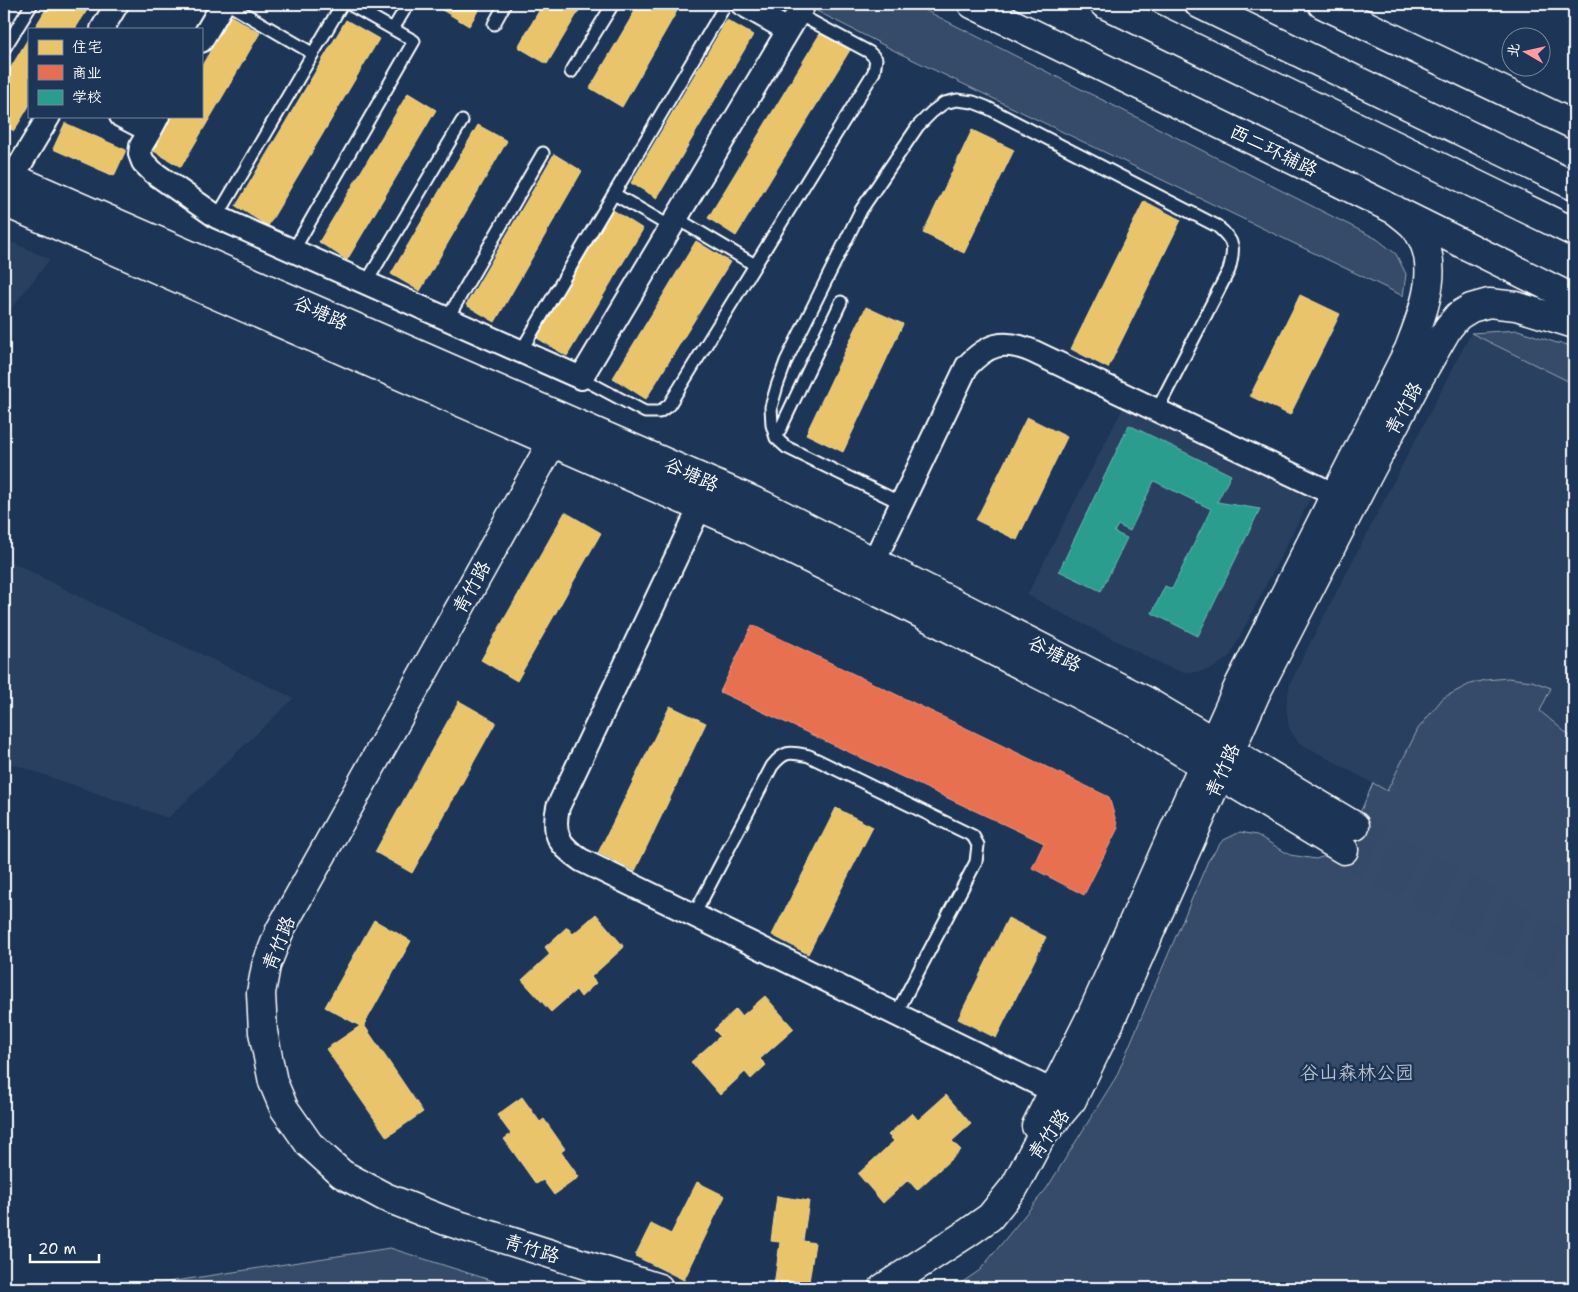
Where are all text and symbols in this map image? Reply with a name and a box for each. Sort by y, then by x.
legend [28,28,202,118]
north arrow [1500,28,1550,78]
text: 住宅 [72,37,102,57]
text: 北 [1503,42,1523,58]
text: 商业 [72,63,102,83]
text: 学校 [72,87,102,107]
street label: 西二环辅路 [1226,118,1322,183]
street label: 谷塘路 [290,289,352,335]
street label: 青竹路 [1379,377,1428,439]
street label: 谷塘路 [661,451,723,497]
street label: 青竹路 [447,556,496,618]
street label: 谷塘路 [1024,629,1086,678]
street label: 青竹路 [1199,739,1245,801]
street label: 青竹路 [256,912,301,974]
park label: 谷山森林公园 [1300,1060,1414,1085]
street label: 青竹路 [1022,1104,1075,1165]
street label: 青竹路 [501,1228,563,1269]
scale bar [30,1232,99,1264]
text: 20 m [38,1239,77,1259]

